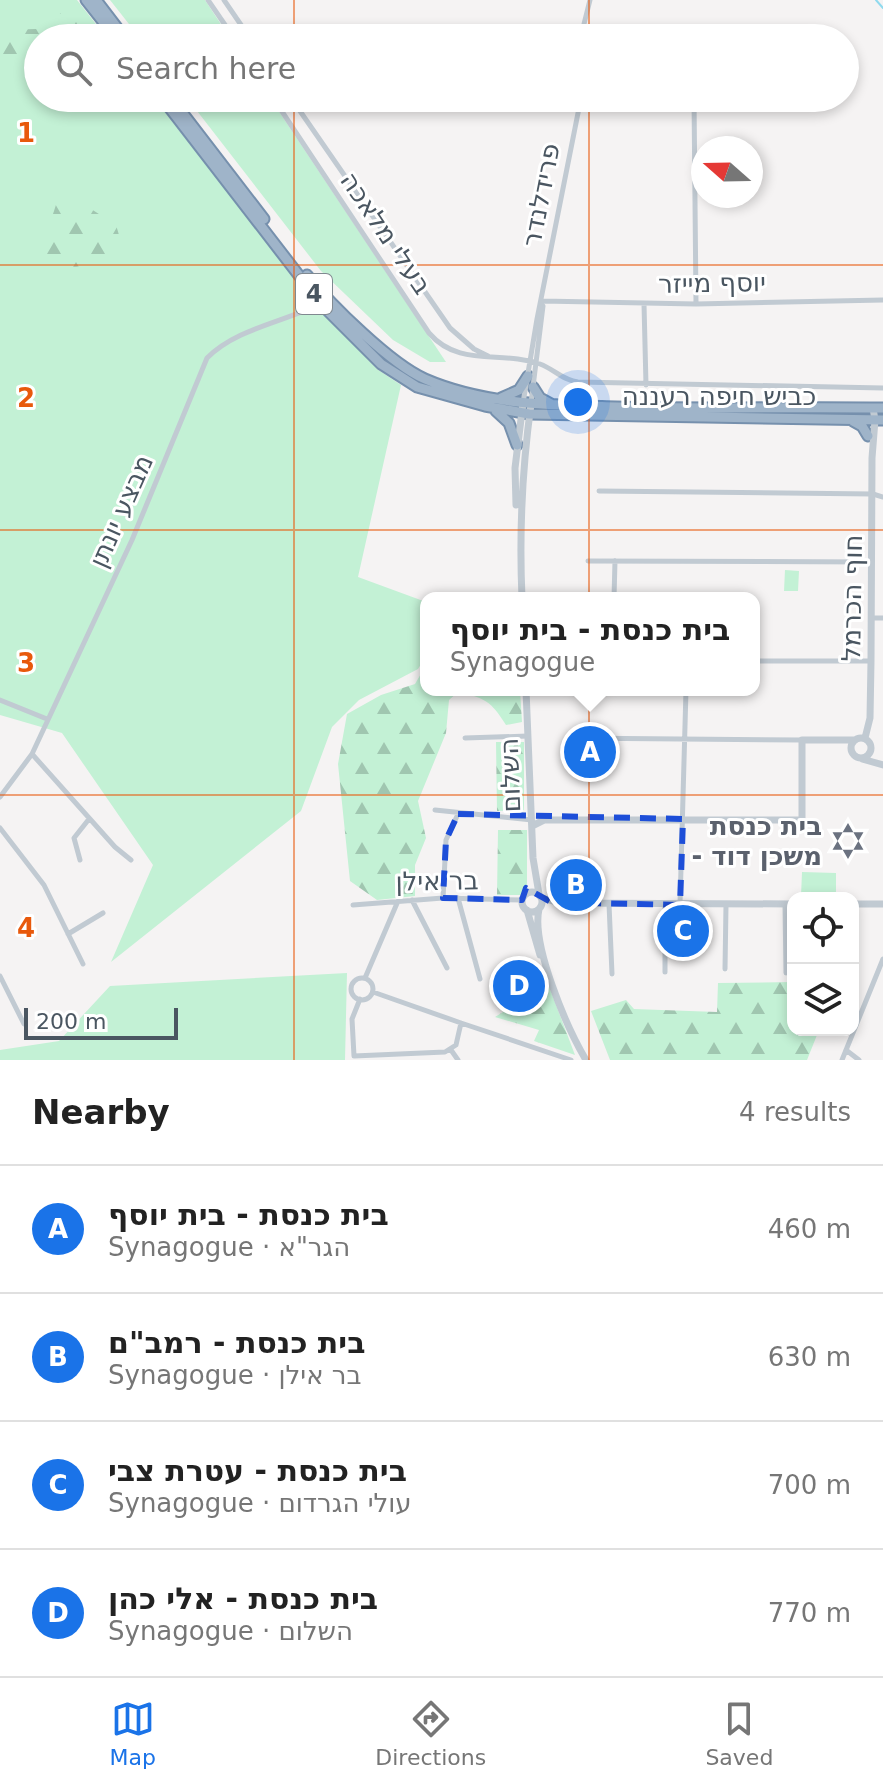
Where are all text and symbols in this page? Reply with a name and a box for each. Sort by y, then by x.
search box [24,24,859,112]
icon: search [52,46,96,90]
text: Search here [116,51,296,86]
text: 1 [17,118,35,148]
north arrow [691,136,763,208]
street label: פרידלנדר [516,141,566,249]
street label: בעלי מלאכה [334,166,438,300]
street label: יוסף מייזר [658,267,766,299]
road number: 4 [296,274,332,314]
street label: כביש חיפה רעננה [622,381,816,411]
your location [558,382,598,422]
text: 2 [17,383,35,413]
street label: מבצע יונתן [83,450,159,572]
street label: חוף הכרמל [836,534,868,662]
popup [420,592,760,696]
text: בית כנסת - בית יוסף [450,612,730,647]
text: Synagogue [450,647,595,677]
text: 3 [17,648,35,678]
pin: A [564,722,616,782]
street label: השלום [494,737,526,813]
place label: בית כנסת - משכן דוד [691,811,822,871]
synagogue icon: בית כנסת - משכן דוד [829,822,867,860]
pin: B [550,855,602,915]
street label: בר אילן [395,865,479,897]
map controls [787,892,859,1036]
button: locate [787,892,859,964]
pin: C [657,901,709,961]
text: 4 [17,913,35,943]
pin: D [493,956,545,1016]
button: layers [787,964,859,1036]
scale bar [24,1004,178,1040]
text: 200 m [36,1009,106,1034]
text: Nearby [32,1092,170,1132]
text: 4 results [739,1097,851,1127]
text: בית כנסת - בית יוסף [108,1197,389,1232]
text: A [48,1214,68,1244]
text: 460 m [768,1214,851,1244]
text: Synagogue · הגר"א [108,1232,350,1262]
text: בית כנסת - רמב"ם [108,1325,365,1360]
text: B [48,1342,68,1372]
text: 630 m [768,1342,851,1372]
text: Synagogue · בר אילן [108,1360,362,1390]
text: בית כנסת - עטרת צבי [108,1453,407,1488]
text: C [48,1470,68,1500]
text: 700 m [768,1470,851,1500]
text: Synagogue · עולי הגרדום [108,1488,412,1518]
text: בית כנסת - אלי כהן [108,1581,378,1616]
text: D [47,1598,69,1628]
text: 770 m [768,1598,851,1628]
text: Synagogue · השלום [108,1616,353,1646]
tab: Map [110,1697,156,1770]
tab: Directions [375,1697,486,1770]
tab: Saved [705,1697,773,1770]

